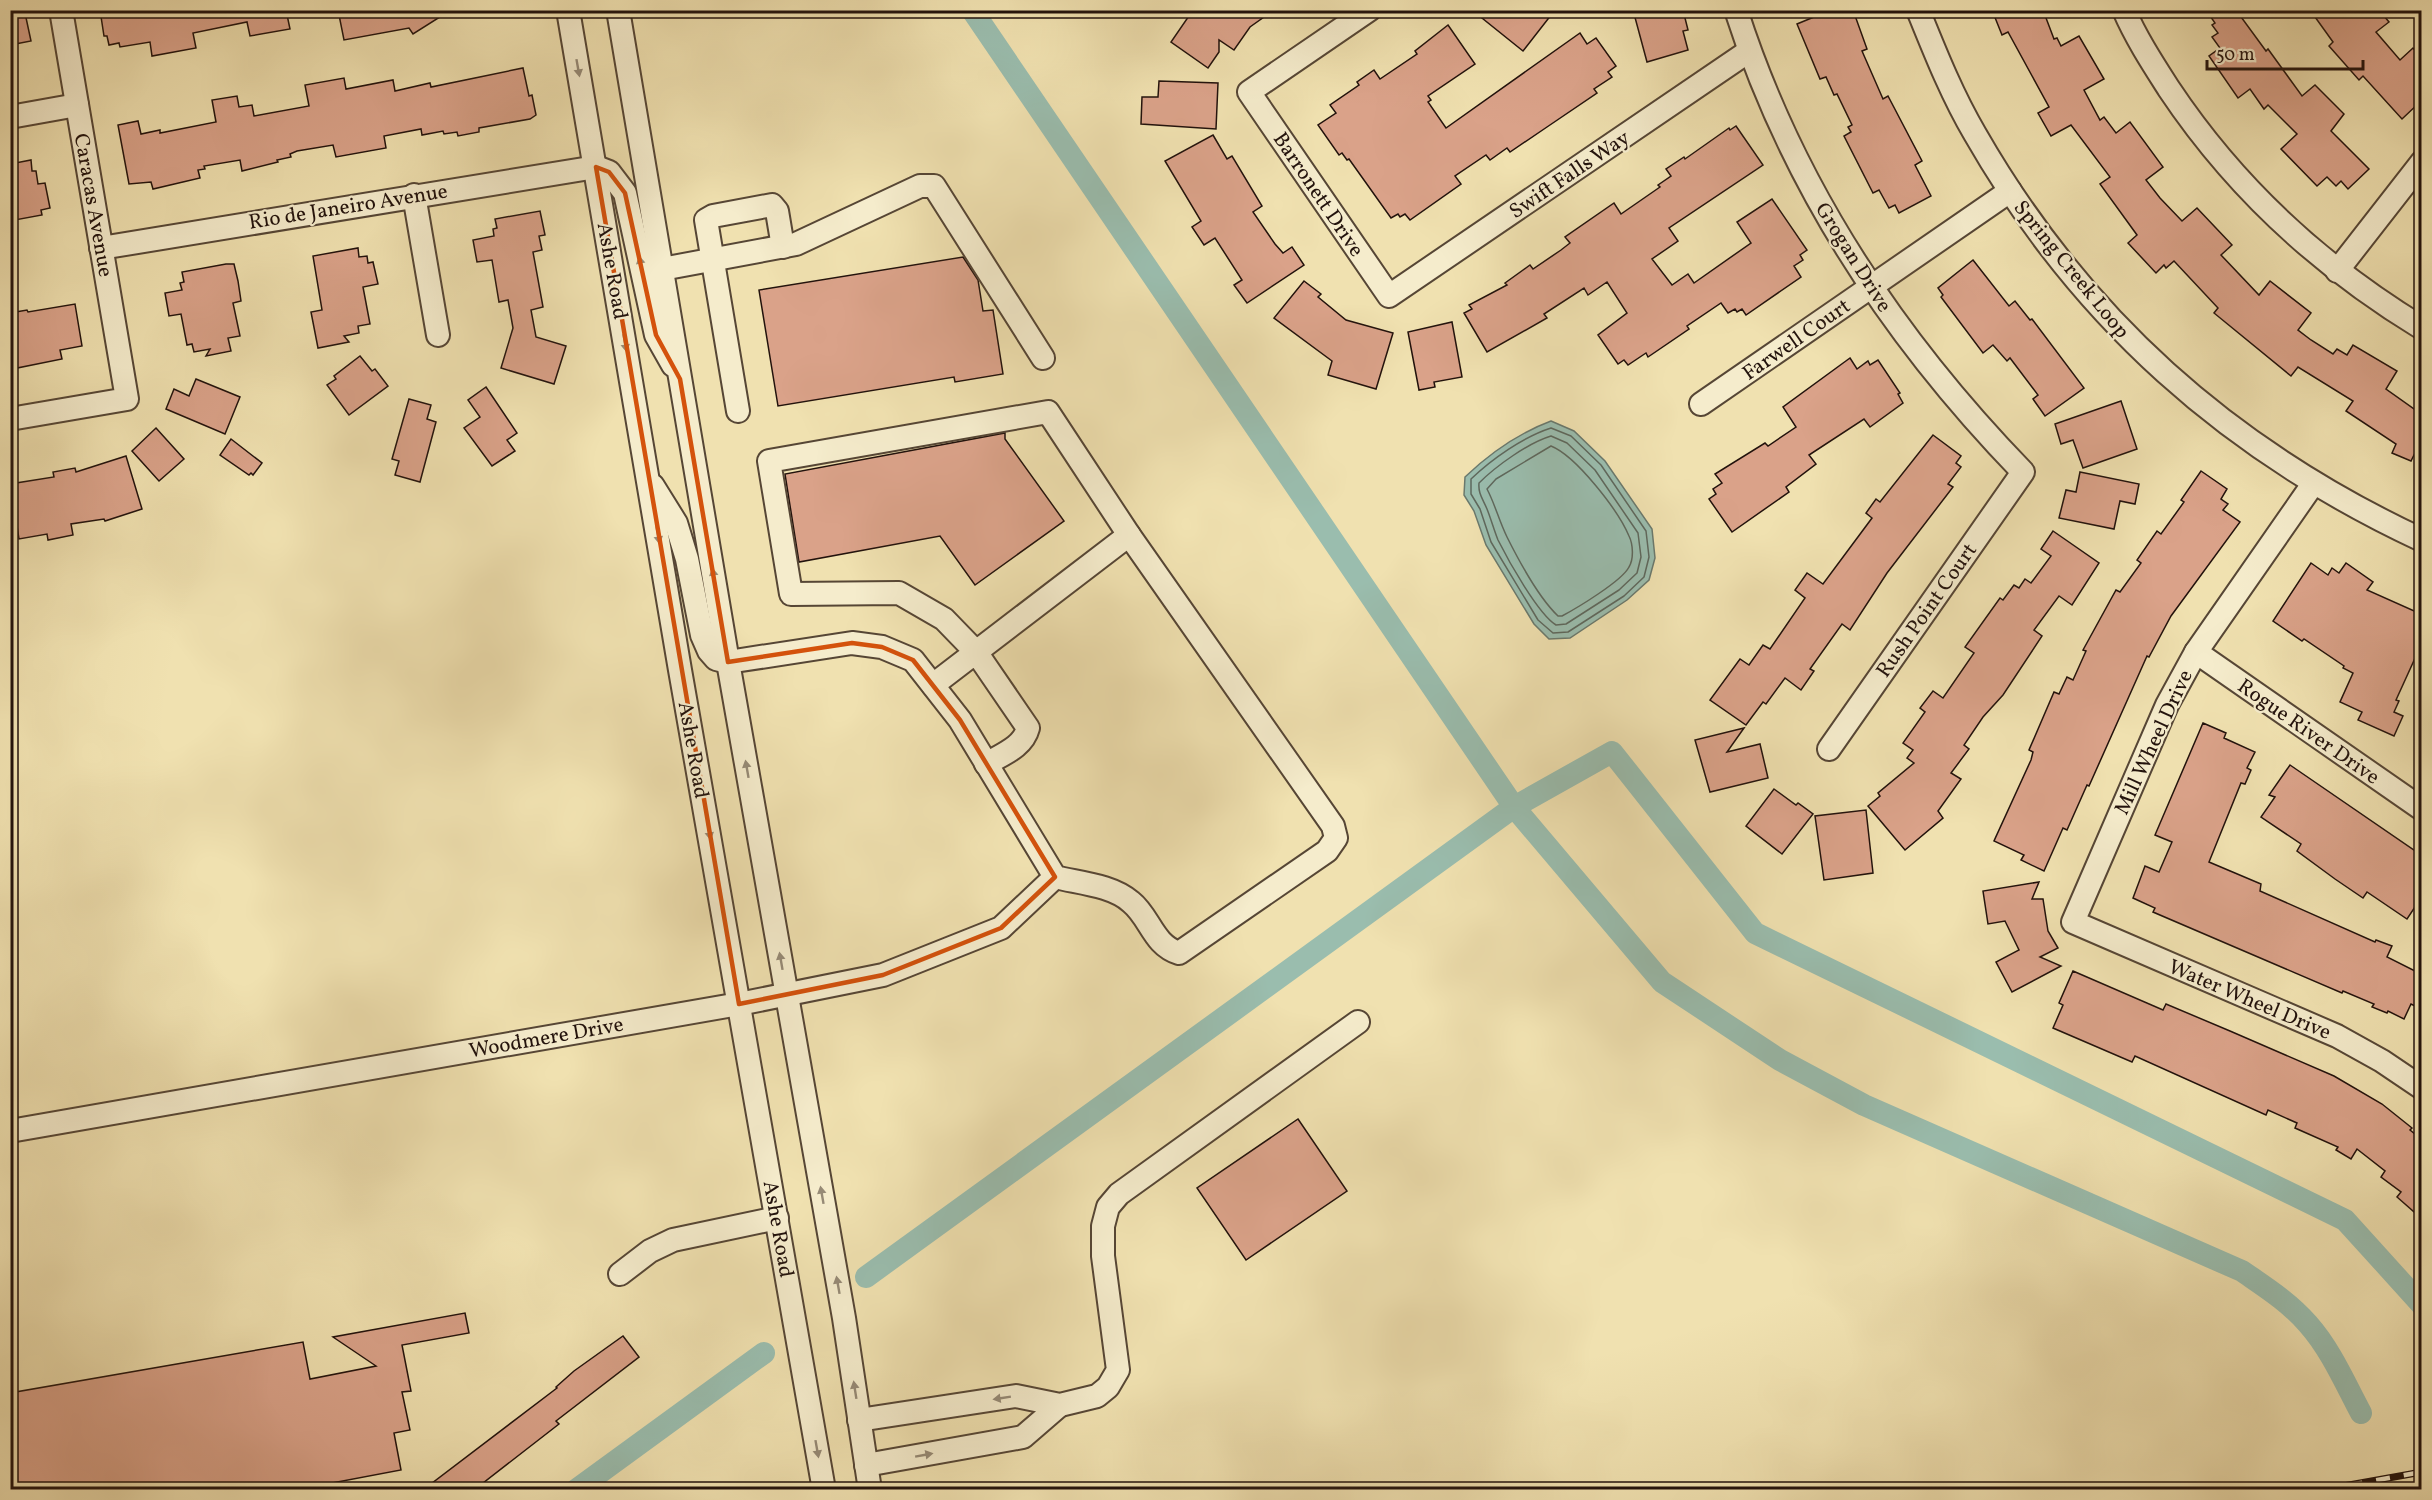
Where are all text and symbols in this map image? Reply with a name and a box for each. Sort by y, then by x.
scale bar [2207,33,2363,71]
text: 50 m [2216,43,2255,68]
one-way arrow [574,59,583,78]
street label: Swift Falls Way [1504,124,1636,226]
street label: Barronett Drive [1265,127,1370,263]
street label: Caracas Avenue [66,131,119,279]
street label: Rio de Janeiro Avenue [247,177,450,238]
street label: Spring Creek Loop [2006,195,2136,345]
street label: Grogan Drive [1807,197,1898,318]
street label: Ashe Road [589,221,634,322]
one-way arrow [636,256,645,275]
street label: Farwell Court [1737,292,1857,388]
one-way arrow [621,334,630,353]
one-way arrow [653,526,662,545]
street label: Rush Point Court [1870,538,1984,684]
one-way arrow [709,568,718,587]
street label: Mill Wheel Drive [2108,665,2201,820]
street label: Rogue River Drive [2231,672,2385,792]
street label: Ashe Road [670,700,715,801]
one-way arrow [742,760,751,779]
one-way arrow [704,822,713,841]
one-way arrow [776,952,785,971]
street label: Water Wheel Drive [2164,953,2335,1048]
street label: Woodmere Drive [467,1011,626,1066]
street label: Ashe Road [755,1179,800,1280]
one-way arrow [817,1185,826,1204]
one-way arrow [833,1276,842,1295]
one-way arrow [850,1381,859,1400]
one-way arrow [993,1393,1012,1402]
one-way arrow [812,1439,821,1458]
one-way arrow [914,1450,933,1459]

